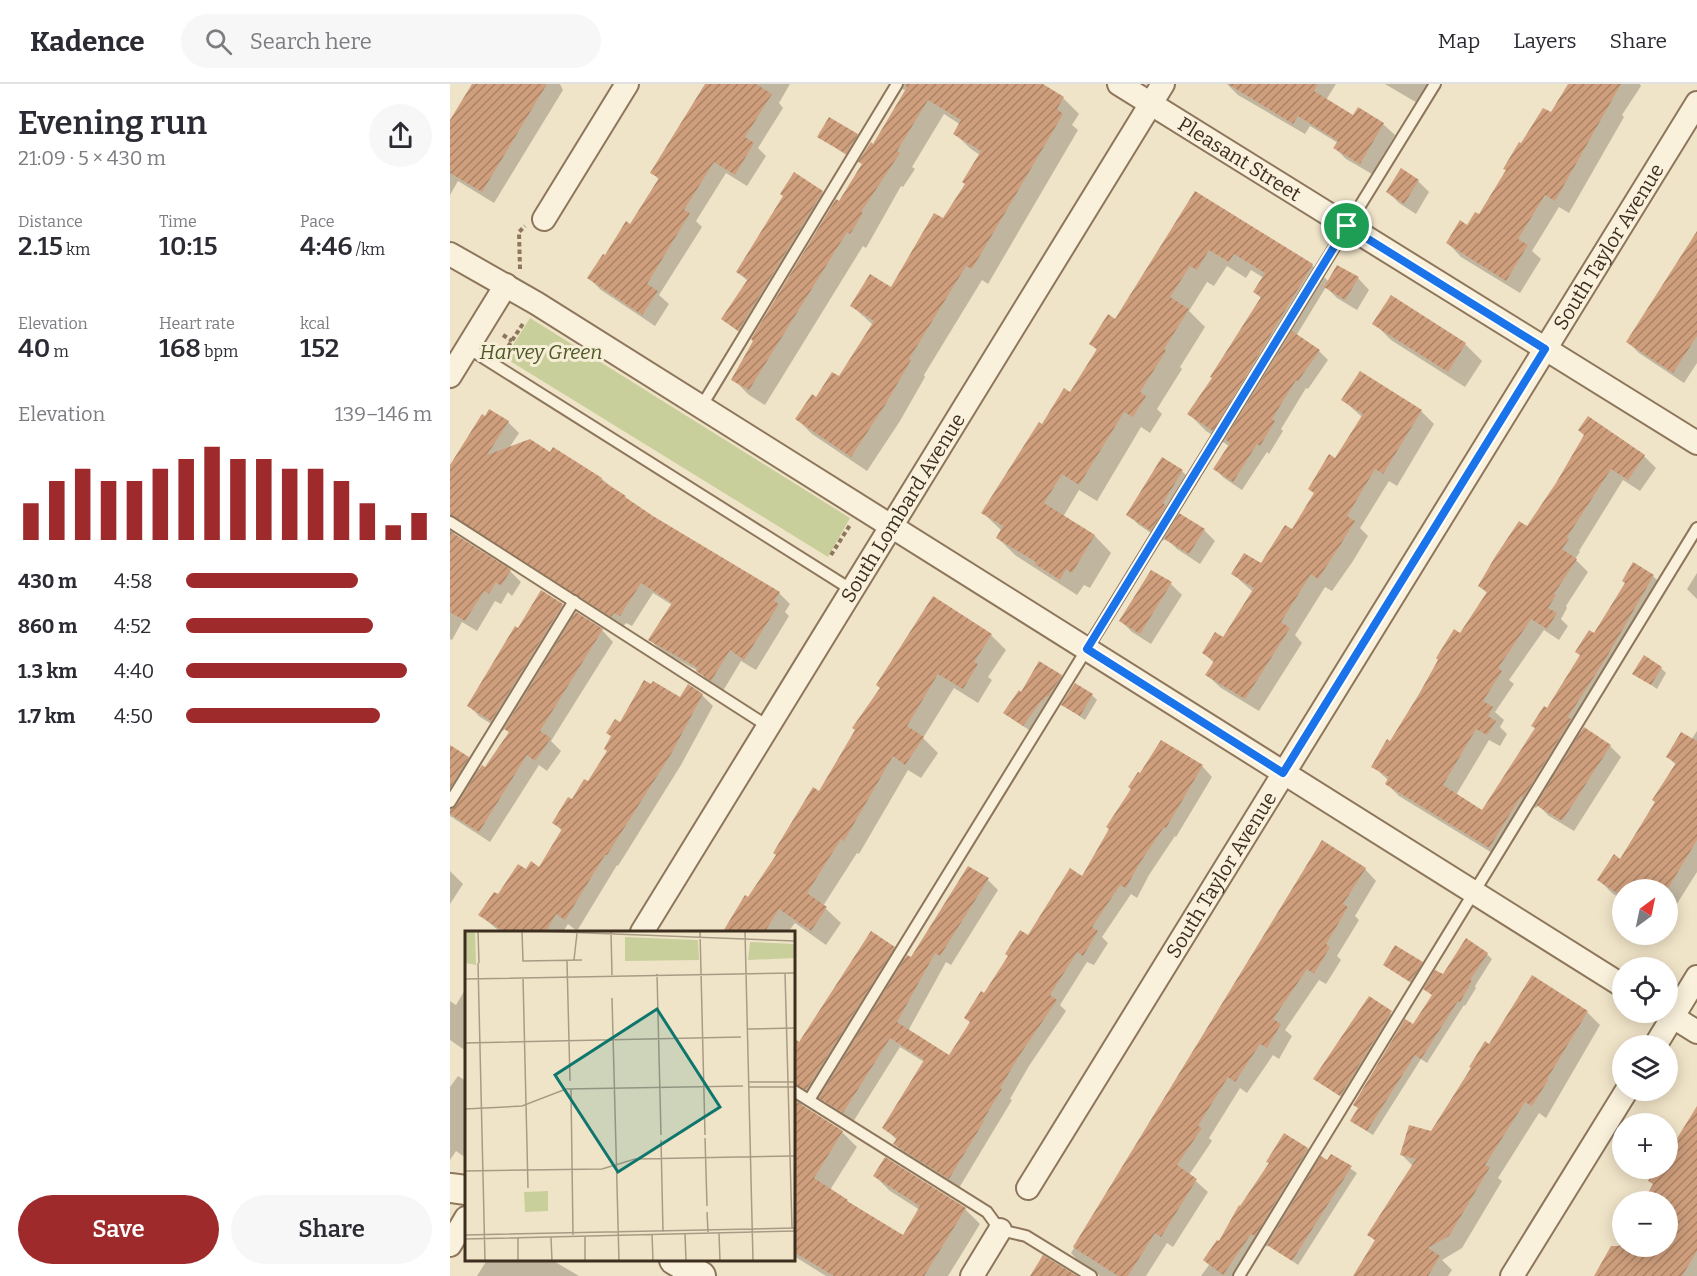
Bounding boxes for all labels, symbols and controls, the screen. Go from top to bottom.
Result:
search box [181,14,601,68]
text: Kadence [30,25,145,58]
icon: search [202,25,235,58]
text: Search here [250,28,372,55]
text: Map [1438,28,1480,54]
text: Layers [1513,28,1577,54]
text: Share [1610,28,1667,54]
text: Evening run [18,103,207,143]
button: share [369,104,432,167]
street label: Pleasant Street [1174,112,1306,206]
text: 21:09 · 5 × 430 m [18,146,166,170]
street label: South Taylor Avenue [1548,159,1669,334]
pin [1321,200,1372,251]
icon: arrive [1330,209,1363,242]
text: Distance [18,212,83,231]
text: Time [159,212,197,231]
text: Pace [300,212,335,231]
text: 2.15 [18,231,63,262]
text: 10:15 [159,231,218,262]
text: 4:46 [300,231,352,262]
text: km [63,240,90,259]
text: /km [352,240,385,259]
text: Elevation [18,314,88,333]
text: Heart rate [159,314,235,333]
text: kcal [300,314,330,333]
text: 40 [18,333,50,364]
text: 168 [159,333,201,364]
text: 152 [300,333,339,364]
park label: Harvey Green [480,340,602,364]
text: m [50,342,69,361]
text: bpm [201,342,238,361]
text: Elevation [18,402,105,426]
text: 139–146 m [335,402,432,426]
street label: South Lombard Avenue [835,409,970,607]
text: 430 m [18,569,77,593]
text: 4:58 [114,569,153,593]
text: 860 m [18,614,77,638]
text: 4:52 [114,614,151,638]
text: 1.3 km [18,659,77,683]
text: 4:40 [114,659,154,683]
text: 1.7 km [18,704,75,728]
text: 4:50 [114,704,153,728]
street label: South Taylor Avenue [1161,787,1281,962]
north arrow [1612,879,1678,945]
map controls [1612,879,1678,1257]
inset map [465,931,795,1261]
button: locate [1612,957,1678,1023]
button: layers [1612,1035,1678,1101]
button: + [1612,1113,1678,1179]
button: − [1612,1191,1678,1257]
button: Save [18,1195,219,1264]
button: Share [231,1195,432,1264]

